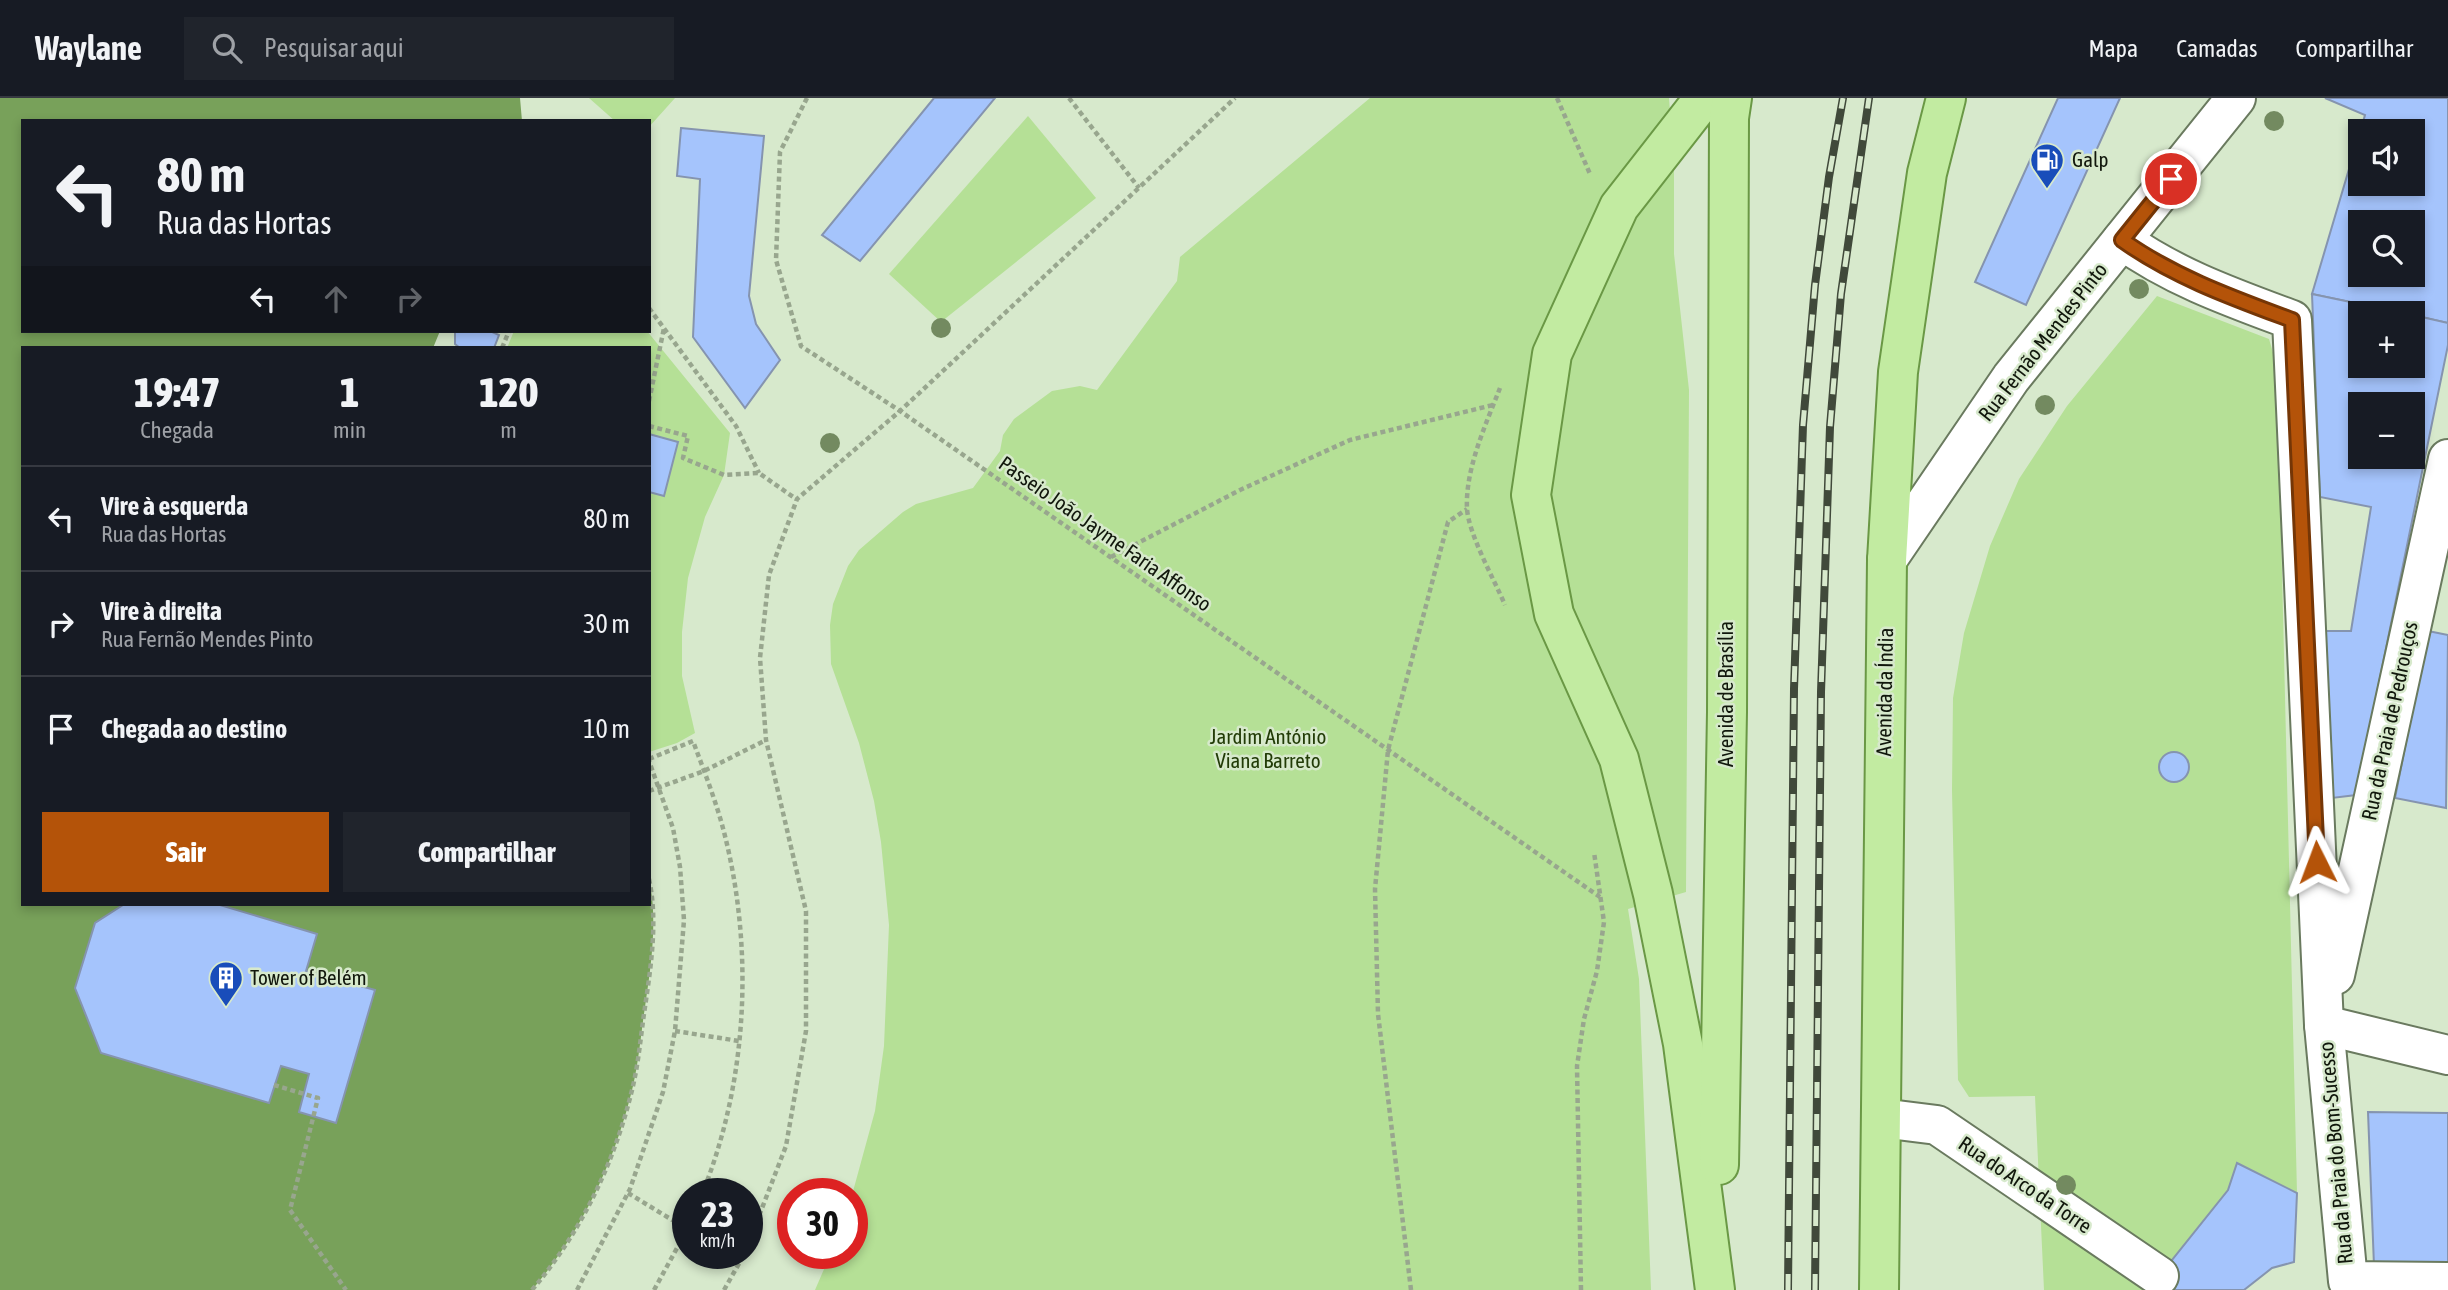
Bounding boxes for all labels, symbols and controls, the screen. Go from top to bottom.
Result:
search box [184,17,674,80]
text: Waylane [35,29,142,67]
icon: search [208,29,246,67]
text: Pesquisar aqui [264,33,404,63]
text: Mapa [2088,35,2138,62]
text: Camadas [2176,35,2258,62]
text: Compartilhar [2296,35,2413,62]
map controls [2348,119,2425,469]
button: sound [2348,119,2425,196]
fuel station icon: Galp [2028,141,2066,190]
text: 80 m [157,146,245,202]
icon: left [42,147,133,238]
place label: Galp [2072,147,2108,171]
pin [2141,149,2201,209]
icon: arrive [2152,160,2190,198]
text: Rua das Hortas [157,204,332,241]
button: search [2348,210,2425,287]
street label: Rua Fernão Mendes Pinto [1973,258,2111,425]
icon: left [244,280,282,318]
icon: ahead [317,280,355,318]
icon: right [390,280,428,318]
button: + [2348,301,2425,378]
text: 19:47 [134,368,220,416]
text: 1 [340,368,359,416]
text: 120 [479,368,538,416]
button: − [2348,392,2425,469]
text: Chegada [140,417,214,443]
text: min [333,417,366,443]
text: m [500,417,517,443]
street label: Passeio João Jayme Faria Affonso [995,451,1216,616]
text: Vire à esquerda [101,491,248,521]
icon: left [42,500,80,538]
text: 80 m [583,504,630,534]
text: Rua das Hortas [101,521,227,547]
text: Vire à direita [101,596,222,626]
icon: right [42,605,80,643]
text: 30 m [583,609,630,639]
street label: Rua da Praia de Pedrouços [2356,619,2422,822]
street label: Avenida de Brasília [1713,621,1737,767]
text: Rua Fernão Mendes Pinto [101,626,313,652]
street label: Avenida da Índia [1871,628,1897,756]
icon: arrive [42,710,80,748]
text: Chegada ao destino [101,714,287,744]
text: 10 m [583,714,630,744]
park label: Jardim António Viana Barreto [1210,724,1326,772]
button: Sair [42,812,329,892]
button: Compartilhar [343,812,630,892]
position arrow [2280,825,2354,899]
building icon: Tower of Belém [207,959,245,1008]
place label: Tower of Belém [250,965,367,989]
street label: Rua da Praia do Bom-Sucesso [2313,1041,2357,1265]
street label: Rua do Arco da Torre [1954,1131,2097,1238]
speed limit sign: 30 [777,1178,868,1269]
text: 23 [701,1194,734,1234]
text: km/h [700,1230,735,1251]

